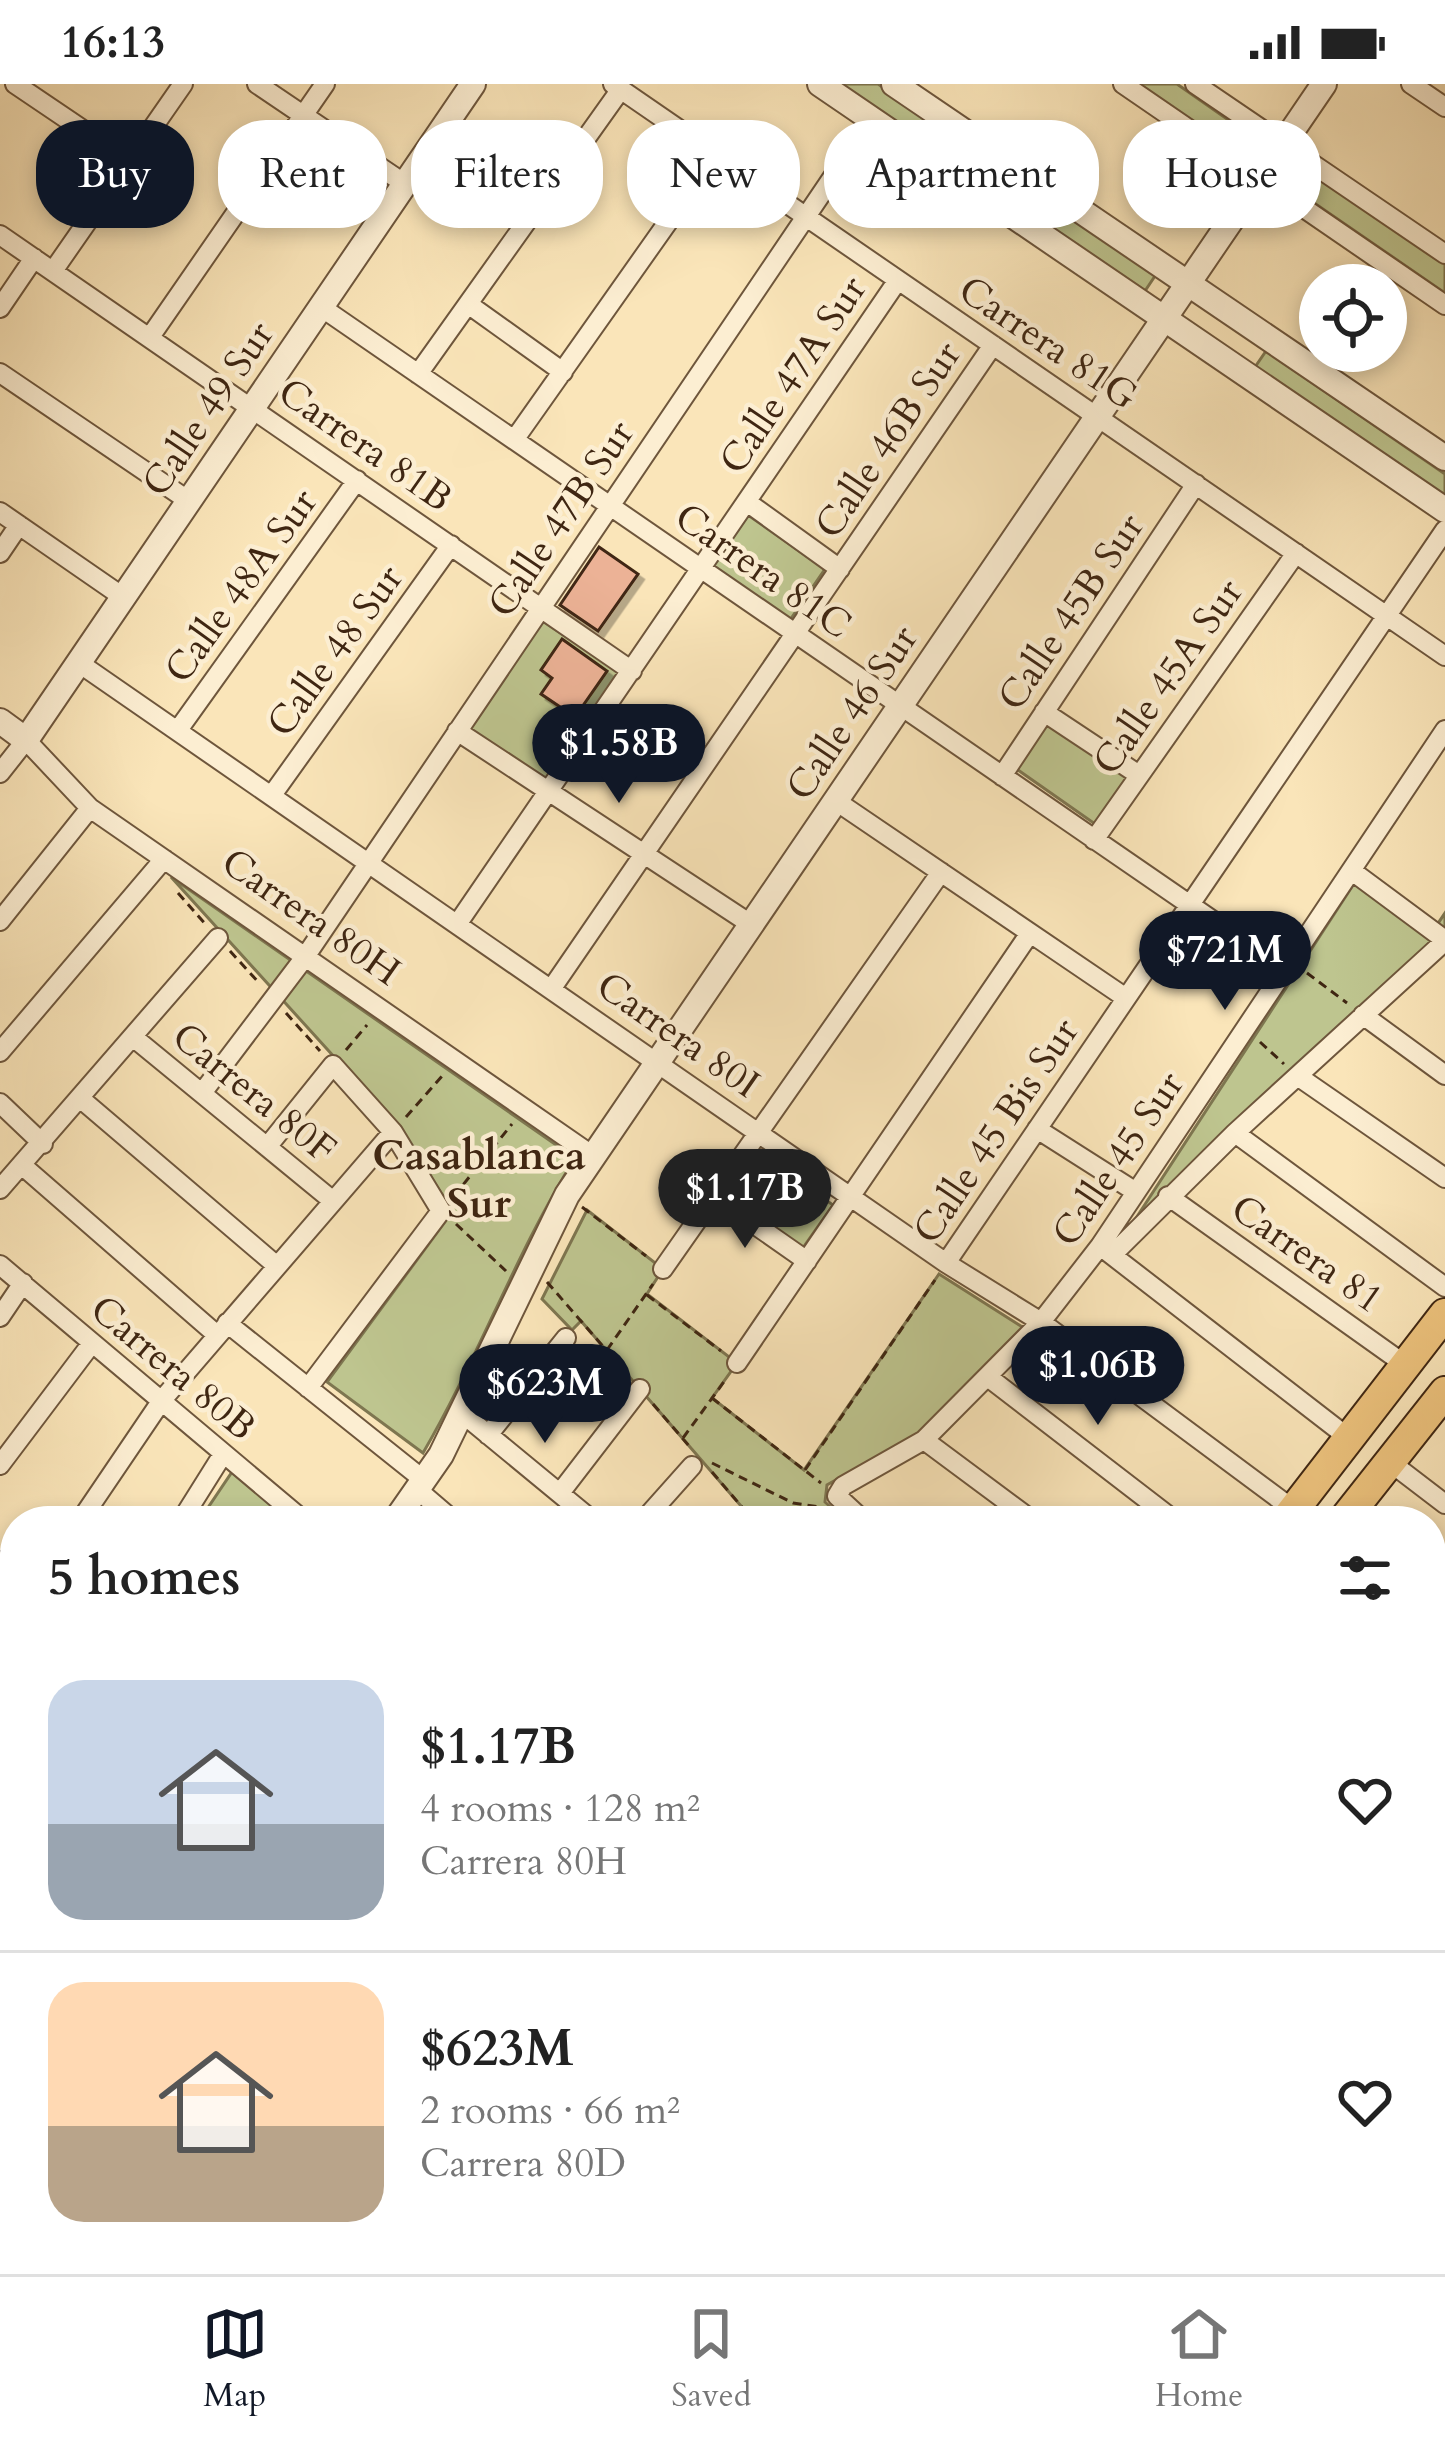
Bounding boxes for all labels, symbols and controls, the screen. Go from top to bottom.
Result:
text: 16:13 [60,12,165,73]
chip: Buy [36,120,194,228]
chip: Rent [218,120,387,228]
chip: Filters [411,120,603,228]
chip: New [627,120,800,228]
chip: Apartment [824,120,1099,228]
chip: House [1123,120,1321,228]
street label: Carrera 81G [948,264,1148,422]
map controls [1299,264,1407,372]
button: locate [1299,264,1407,372]
street label: Calle 47A Sur [707,265,879,484]
street label: Calle 49 Sur [130,311,286,507]
street label: Calle 46B Sur [803,331,974,549]
street label: Carrera 81B [268,366,462,524]
street label: Calle 47B Sur [476,410,647,628]
street label: Calle 48A Sur [153,478,330,694]
street label: Carrera 81C [664,491,862,651]
street label: Calle 45B Sur [986,503,1157,721]
street label: Calle 48 Sur [255,554,416,748]
street label: Calle 45A Sur [1081,568,1256,786]
street label: Calle 46 Sur [774,615,930,811]
pin: $1.58B [521,704,717,806]
text: $1.58B [559,716,679,769]
street label: Carrera 80H [211,836,411,998]
pin: $721M [1141,911,1309,1013]
text: $721M [1166,923,1284,976]
street label: Carrera 80I [586,959,770,1111]
street label: Calle 45 Bis Sur [901,1007,1091,1254]
street label: Carrera 80F [161,1011,347,1175]
street label: Calle 45 Sur [1040,1061,1196,1257]
district label: Casablanca Sur [372,1127,586,1232]
pin: $1.17B [647,1149,843,1251]
text: $1.17B [685,1161,805,1214]
street label: Carrera 81 [1220,1182,1394,1326]
street label: Carrera 80B [79,1283,267,1453]
pin: $1.06B [1000,1326,1196,1428]
text: $1.06B [1038,1338,1158,1391]
pin: $623M [461,1344,629,1446]
text: $623M [486,1356,604,1409]
text: 5 homes [48,1543,240,1613]
icon: filters [1332,1545,1398,1611]
text: $1.17B [420,1712,576,1782]
icon: home [144,1728,288,1872]
icon: heart [1332,1767,1398,1833]
text: 4 rooms · 128 m² [420,1782,700,1835]
text: Carrera 80H [420,1835,627,1888]
text: $623M [420,2014,574,2084]
icon: home [144,2030,288,2174]
icon: heart [1332,2069,1398,2135]
text: 2 rooms · 66 m² [420,2084,680,2137]
text: Carrera 80D [420,2137,626,2190]
tab: Map [202,2301,268,2418]
tab: Saved [671,2301,751,2418]
tab: Home [1155,2301,1243,2418]

